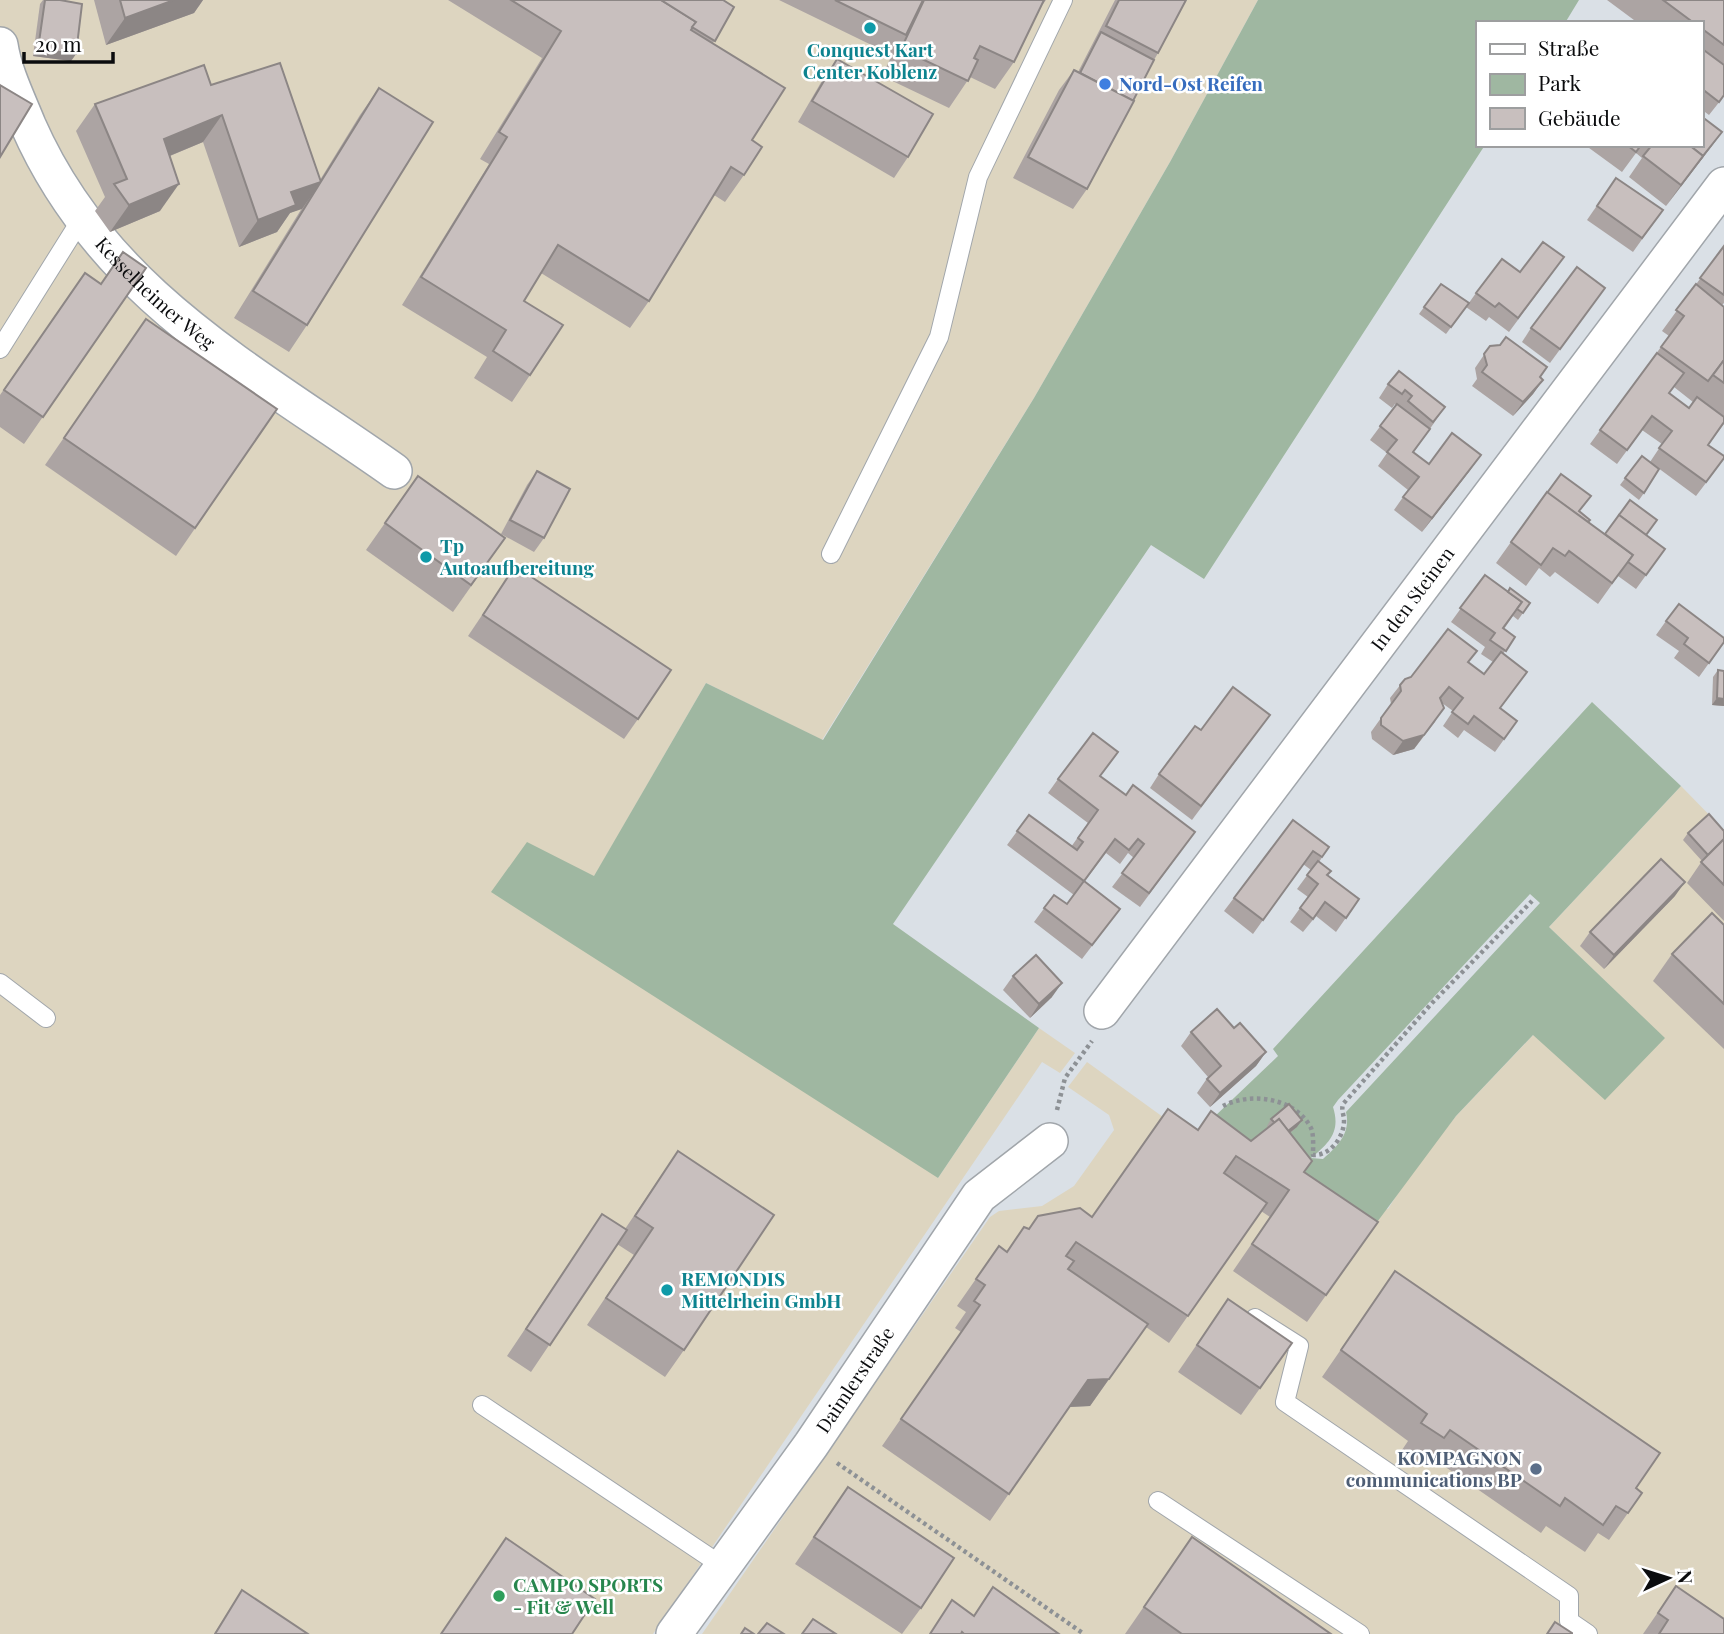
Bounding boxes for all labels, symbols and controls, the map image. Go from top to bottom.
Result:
marker: Conquest Kart Center Koblenz [862,20,878,36]
scale bar [24,21,114,65]
legend [1476,21,1703,147]
text: 20 m [35,29,82,57]
text: Straße [1538,33,1599,61]
place label: Conquest Kart Center Koblenz [803,36,937,84]
text: Park [1538,68,1582,96]
place label: Nord-Ost Reifen [1119,70,1263,96]
marker: Nord-Ost Reifen [1097,76,1113,92]
text: Gebäude [1538,103,1621,131]
street label: Kesselheimer Weg [90,231,221,355]
place label: Tp Autoaufbereitung [439,532,594,580]
street label: In den Steinen [1364,540,1460,655]
marker: Tp Autoaufbereitung [418,549,434,565]
place label: REMONDIS Mittelrhein GmbH [681,1265,842,1313]
marker: REMONDIS Mittelrhein GmbH [659,1282,675,1298]
street label: Daimlerstraße [809,1321,899,1437]
place label: KOMPAGNON communications BP [1346,1444,1522,1492]
marker: KOMPAGNON communications BP [1528,1461,1544,1477]
north arrow [1633,1543,1703,1613]
text: N [1673,1569,1699,1585]
place label: CAMPO SPORTS - Fit & Well [513,1571,663,1619]
marker: CAMPO SPORTS - Fit & Well [491,1588,507,1604]

